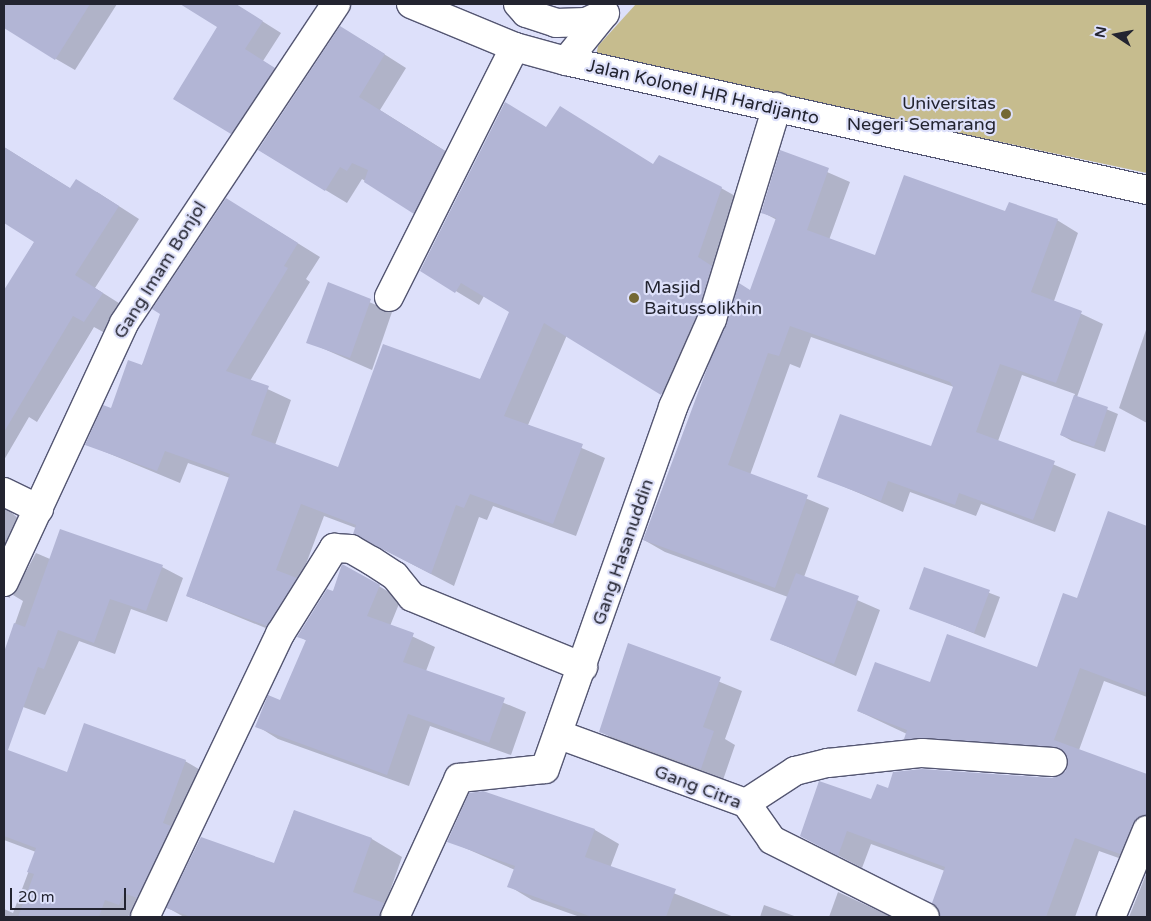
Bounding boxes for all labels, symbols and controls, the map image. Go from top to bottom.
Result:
north arrow [1091,10,1141,60]
text: N [1091,25,1110,39]
street label: Jalan Kolonel HR Hardijanto [585,55,821,129]
place label: Universitas Negeri Semarang [847,93,996,136]
marker: Universitas Negeri Semarang [1000,108,1012,120]
street label: Gang Imam Bonjol [109,197,211,343]
place label: Masjid Baitussolikhin [644,277,762,320]
marker: Masjid Baitussolikhin [628,292,640,304]
street label: Gang Hasanuddin [588,476,658,628]
street label: Gang Citra [651,761,745,813]
scale bar [12,878,129,910]
text: 20 m [18,888,55,906]

